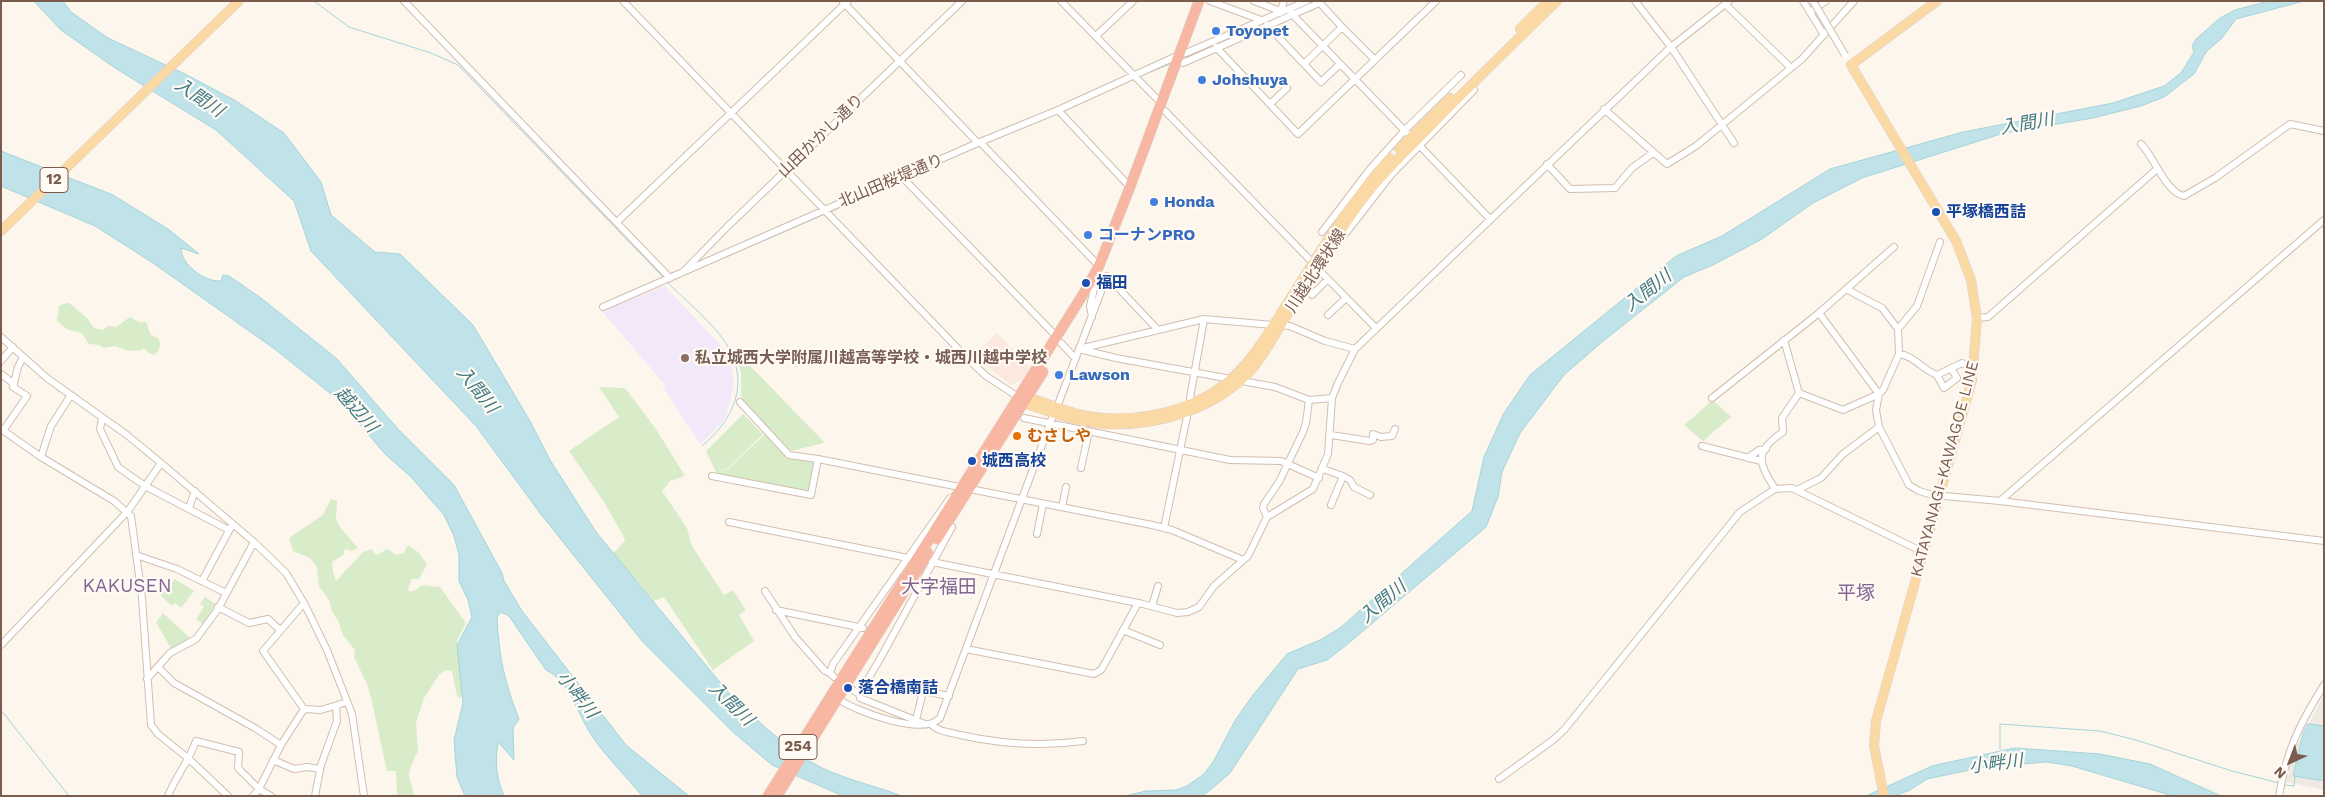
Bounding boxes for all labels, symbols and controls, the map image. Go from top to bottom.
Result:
place label: Toyopet [1226,21,1289,41]
marker: Toyopet [1210,25,1222,37]
place label: Johshuya [1212,70,1288,90]
water label: 入間川 [171,74,227,122]
marker: Johshuya [1196,74,1208,86]
street label: 山田かかし通り [774,90,868,182]
water label: 入間川 [1999,109,2055,139]
street label: 北山田桜堤通り [836,150,946,212]
road number: 12 [40,168,68,192]
place label: Honda [1164,192,1215,212]
marker: Honda [1148,196,1160,208]
place label: 平塚橋西詰 [1946,202,2026,222]
marker: 平塚橋西詰 [1930,206,1942,218]
place label: コーナンPRO [1098,225,1195,245]
street label: 川越北環状線 [1282,226,1350,316]
marker: コーナンPRO [1082,229,1094,241]
water label: 入間川 [1620,266,1676,316]
place label: 福田 [1096,273,1128,293]
marker: 福田 [1080,277,1092,289]
place label: 私立城西大学附属川越高等学校・城西川越中学校 [695,348,1047,368]
marker: 私立城西大学附属川越高等学校・城西川越中学校 [679,352,691,364]
street label: KATAYANAGI-KAWAGOE LINE [1907,359,1983,579]
water label: 入間川 [452,362,502,418]
place label: Lawson [1069,365,1130,385]
marker: Lawson [1053,369,1065,381]
water label: 越辺川 [330,383,382,437]
place label: むさしや [1027,426,1091,446]
marker: むさしや [1011,430,1023,442]
place label: 城西高校 [982,451,1046,471]
marker: 城西高校 [966,455,978,467]
district label: KAKUSEN [78,575,176,597]
district label: 大字福田 [901,576,977,598]
water label: 入間川 [1355,576,1411,628]
district label: 平塚 [1837,582,1875,604]
water label: 小畔川 [552,667,602,723]
water label: 入間川 [704,677,758,731]
place label: 落合橋南詰 [858,678,938,698]
marker: 落合橋南詰 [842,682,854,694]
road number: 254 [779,734,817,760]
north arrow [2265,737,2315,787]
water label: 小畔川 [1968,750,2024,778]
text: N [2271,764,2289,782]

